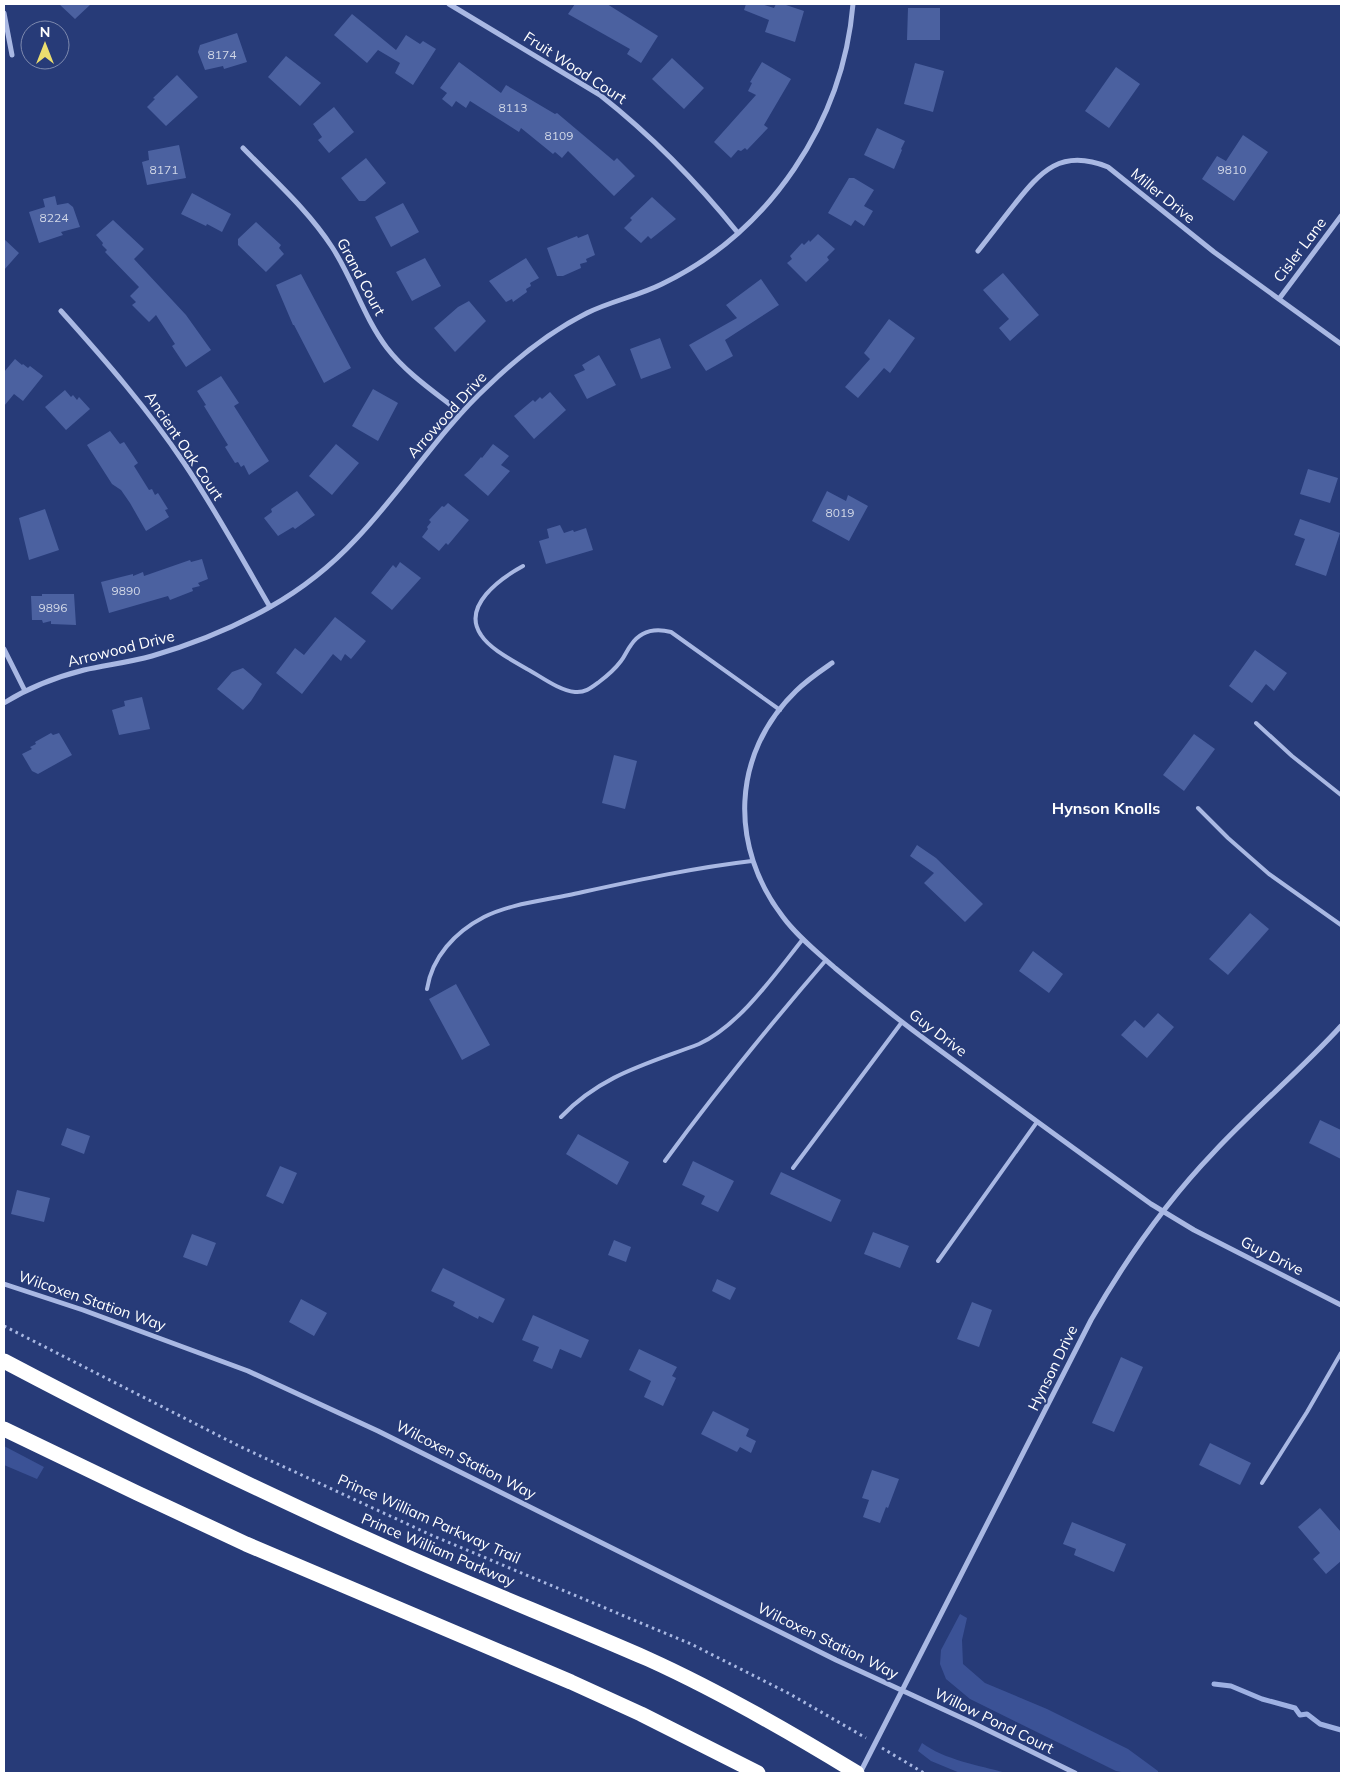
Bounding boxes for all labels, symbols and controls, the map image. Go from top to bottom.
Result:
north arrow [20,20,70,70]
text: N [40,23,50,41]
street label: Fruit Wood Court [520,27,630,108]
house number: 8174 [208,47,236,62]
house number: 8113 [499,100,527,115]
house number: 8109 [545,128,573,143]
house number: 8171 [150,162,178,177]
house number: 9810 [1218,162,1246,177]
street label: Miller Drive [1127,164,1199,227]
house number: 8224 [40,210,68,225]
street label: Cisler Lane [1269,213,1330,286]
street label: Grand Court [333,235,390,319]
street label: Arrowood Drive [403,368,490,462]
street label: Ancient Oak Court [141,388,228,504]
house number: 8019 [826,505,854,520]
house number: 9890 [112,583,140,598]
house number: 9896 [39,600,67,615]
street label: Arrowood Drive [65,626,176,671]
district label: Hynson Knolls [1052,798,1160,818]
street label: Guy Drive [906,1005,971,1061]
street label: Guy Drive [1238,1232,1307,1279]
street label: Wilcoxen Station Way [16,1266,168,1335]
street label: Hynson Drive [1024,1322,1082,1414]
street label: Wilcoxen Station Way [393,1416,539,1503]
street label: Prince William Parkway Trail [335,1470,523,1568]
street label: Prince William Parkway [359,1509,517,1591]
street label: Wilcoxen Station Way [755,1598,902,1683]
street label: Willow Pond Court [931,1683,1057,1758]

